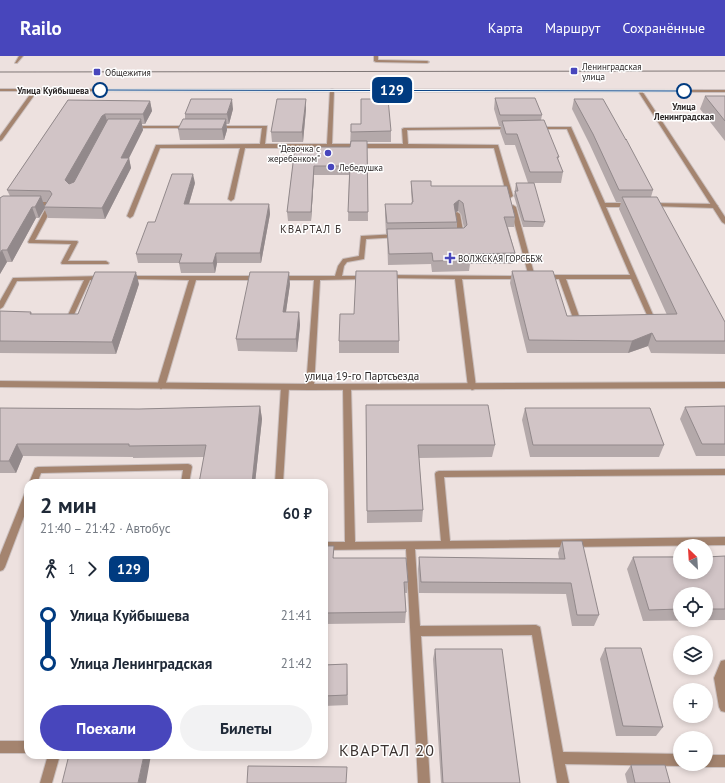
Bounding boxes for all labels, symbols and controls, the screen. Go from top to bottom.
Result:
text: Railo [20,16,62,40]
text: Карта [488,19,523,37]
text: Маршрут [545,19,600,37]
text: Сохранённые [622,19,705,37]
place label: Ленинградская улица [581,61,641,82]
marker: Ленинградская улица [569,66,579,76]
marker: Общежития [92,67,102,77]
place label: Общежития [105,67,151,78]
line badge: 129 [369,77,415,103]
text: 129 [380,81,404,99]
marker: Улица Куйбышева [92,82,108,98]
marker: Улица Ленинградская [676,83,692,99]
place label: Улица Куйбышева [16,85,90,96]
place label: Улица Ленинградская [653,101,714,122]
place label: "Девочка с жеребенком" [268,143,320,164]
marker: "Девочка с жеребенком" [323,148,333,158]
marker: Лебедушка [326,162,336,172]
place label: Лебедушка [338,162,383,173]
district label: КВАРТАЛ Б [280,222,342,236]
marker: ВОЛЖСКАЯ ГОРСББЖ [445,253,455,263]
place label: ВОЛЖСКАЯ ГОРСББЖ [458,253,543,264]
street label: улица 19-го Партсъезда [305,369,419,383]
text: 2 мин [40,491,97,519]
text: 60 ₽ [283,504,312,523]
text: 21:40 – 21:42 · Автобус [40,520,171,537]
north arrow [673,539,713,579]
map controls [673,539,713,771]
icon: walk [40,558,62,580]
icon: forward [81,558,103,580]
text: 129 [117,560,141,578]
text: 1 [68,561,75,578]
button: locate [673,587,713,627]
text: Улица Куйбышева [70,606,190,625]
text: 21:41 [281,607,312,624]
button: layers [673,635,713,675]
text: Улица Ленинградская [70,654,212,673]
text: 21:42 [281,655,312,672]
button: + [673,683,713,723]
button: Поехали [40,705,172,751]
button: Билеты [180,705,312,751]
button: − [673,731,713,771]
district label: КВАРТАЛ 20 [339,740,435,760]

